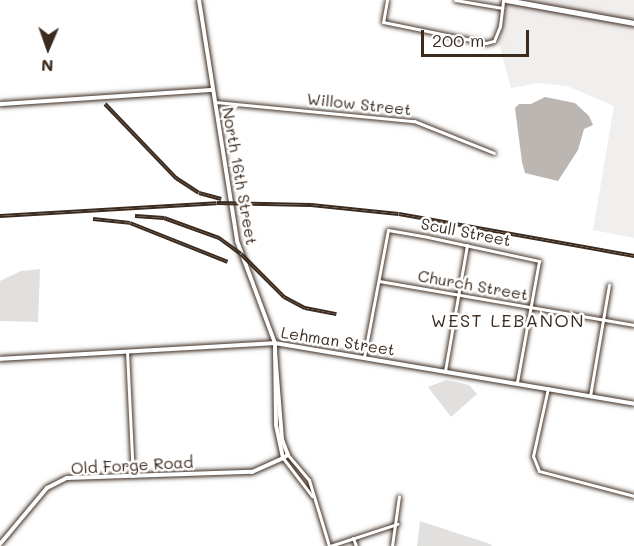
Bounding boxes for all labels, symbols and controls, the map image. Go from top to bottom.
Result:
north arrow [18,18,78,78]
scale bar [424,18,532,56]
text: 200 m [432,28,484,52]
text: N [41,56,54,77]
street label: Willow Street [306,89,412,119]
street label: North 16th Street [218,106,262,246]
street label: Scull Street [419,214,513,250]
street label: Church Street [416,266,530,304]
district label: WEST LEBANON [431,309,585,331]
street label: Lehman Street [280,323,396,359]
street label: Old Forge Road [70,452,194,478]

